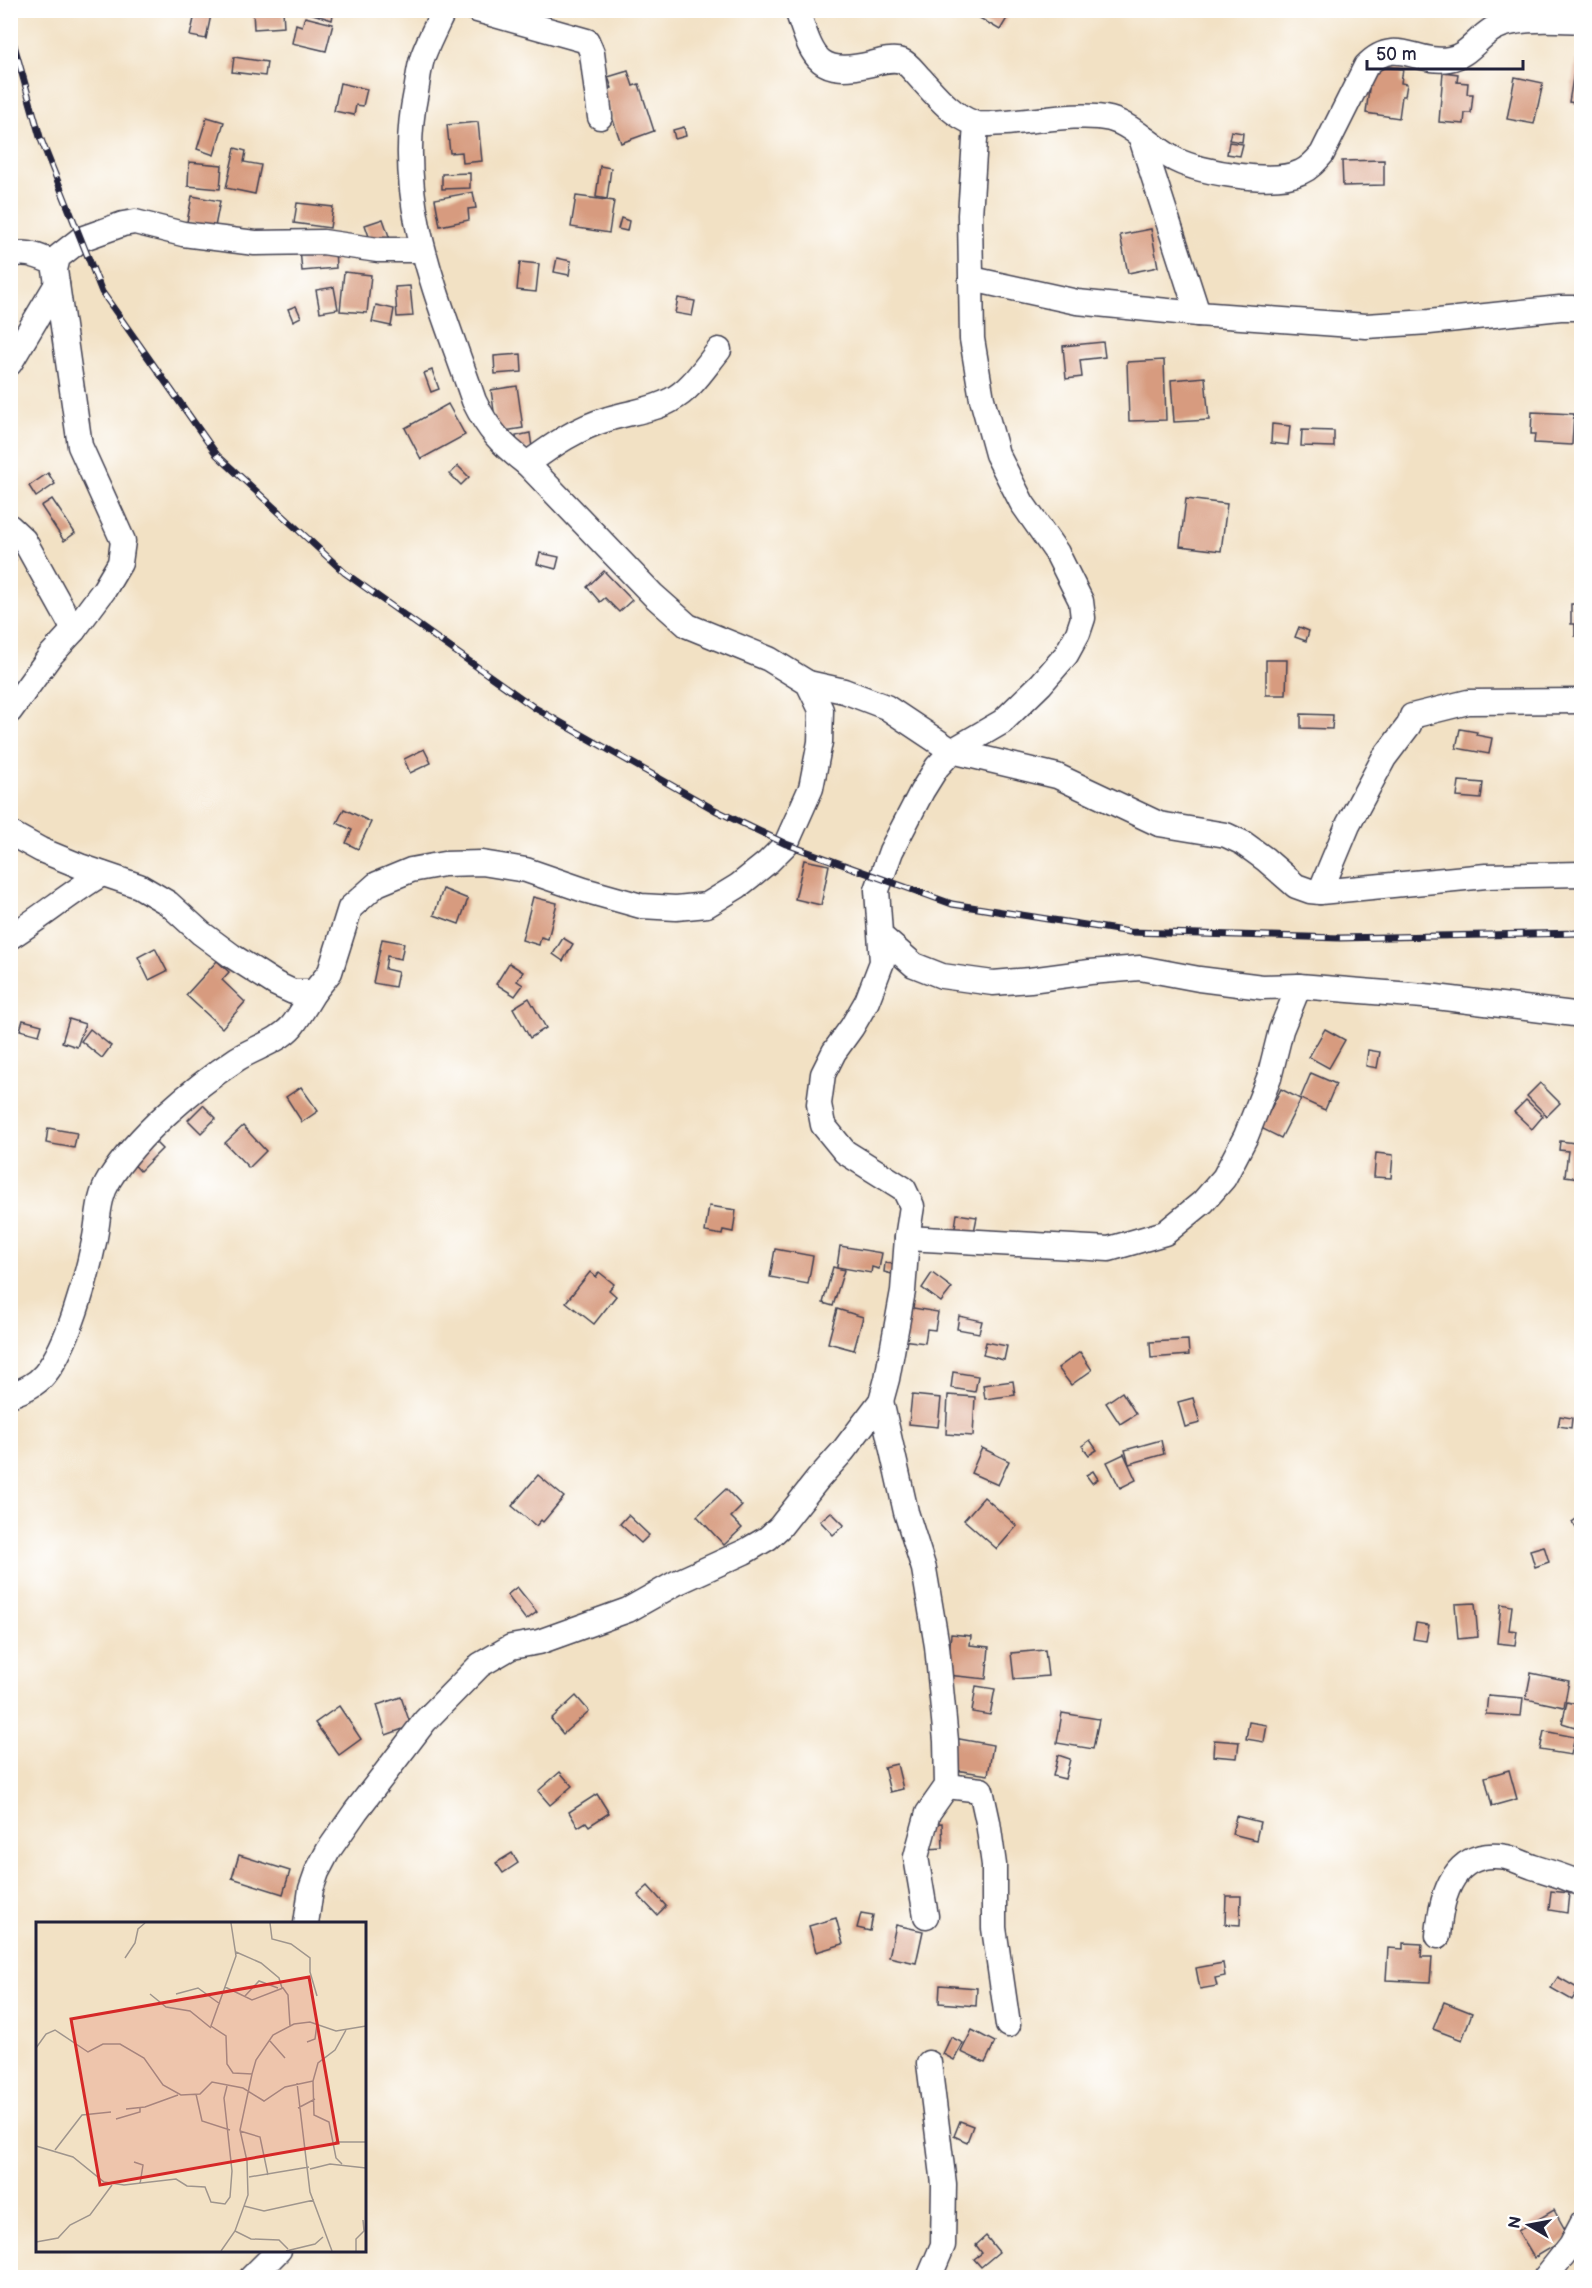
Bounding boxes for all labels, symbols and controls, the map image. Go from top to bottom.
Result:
scale bar [1367,33,1523,71]
text: 50 m [1376,44,1417,65]
inset map [36,1922,366,2252]
north arrow [1499,2195,1559,2255]
text: N [1505,2215,1526,2230]

